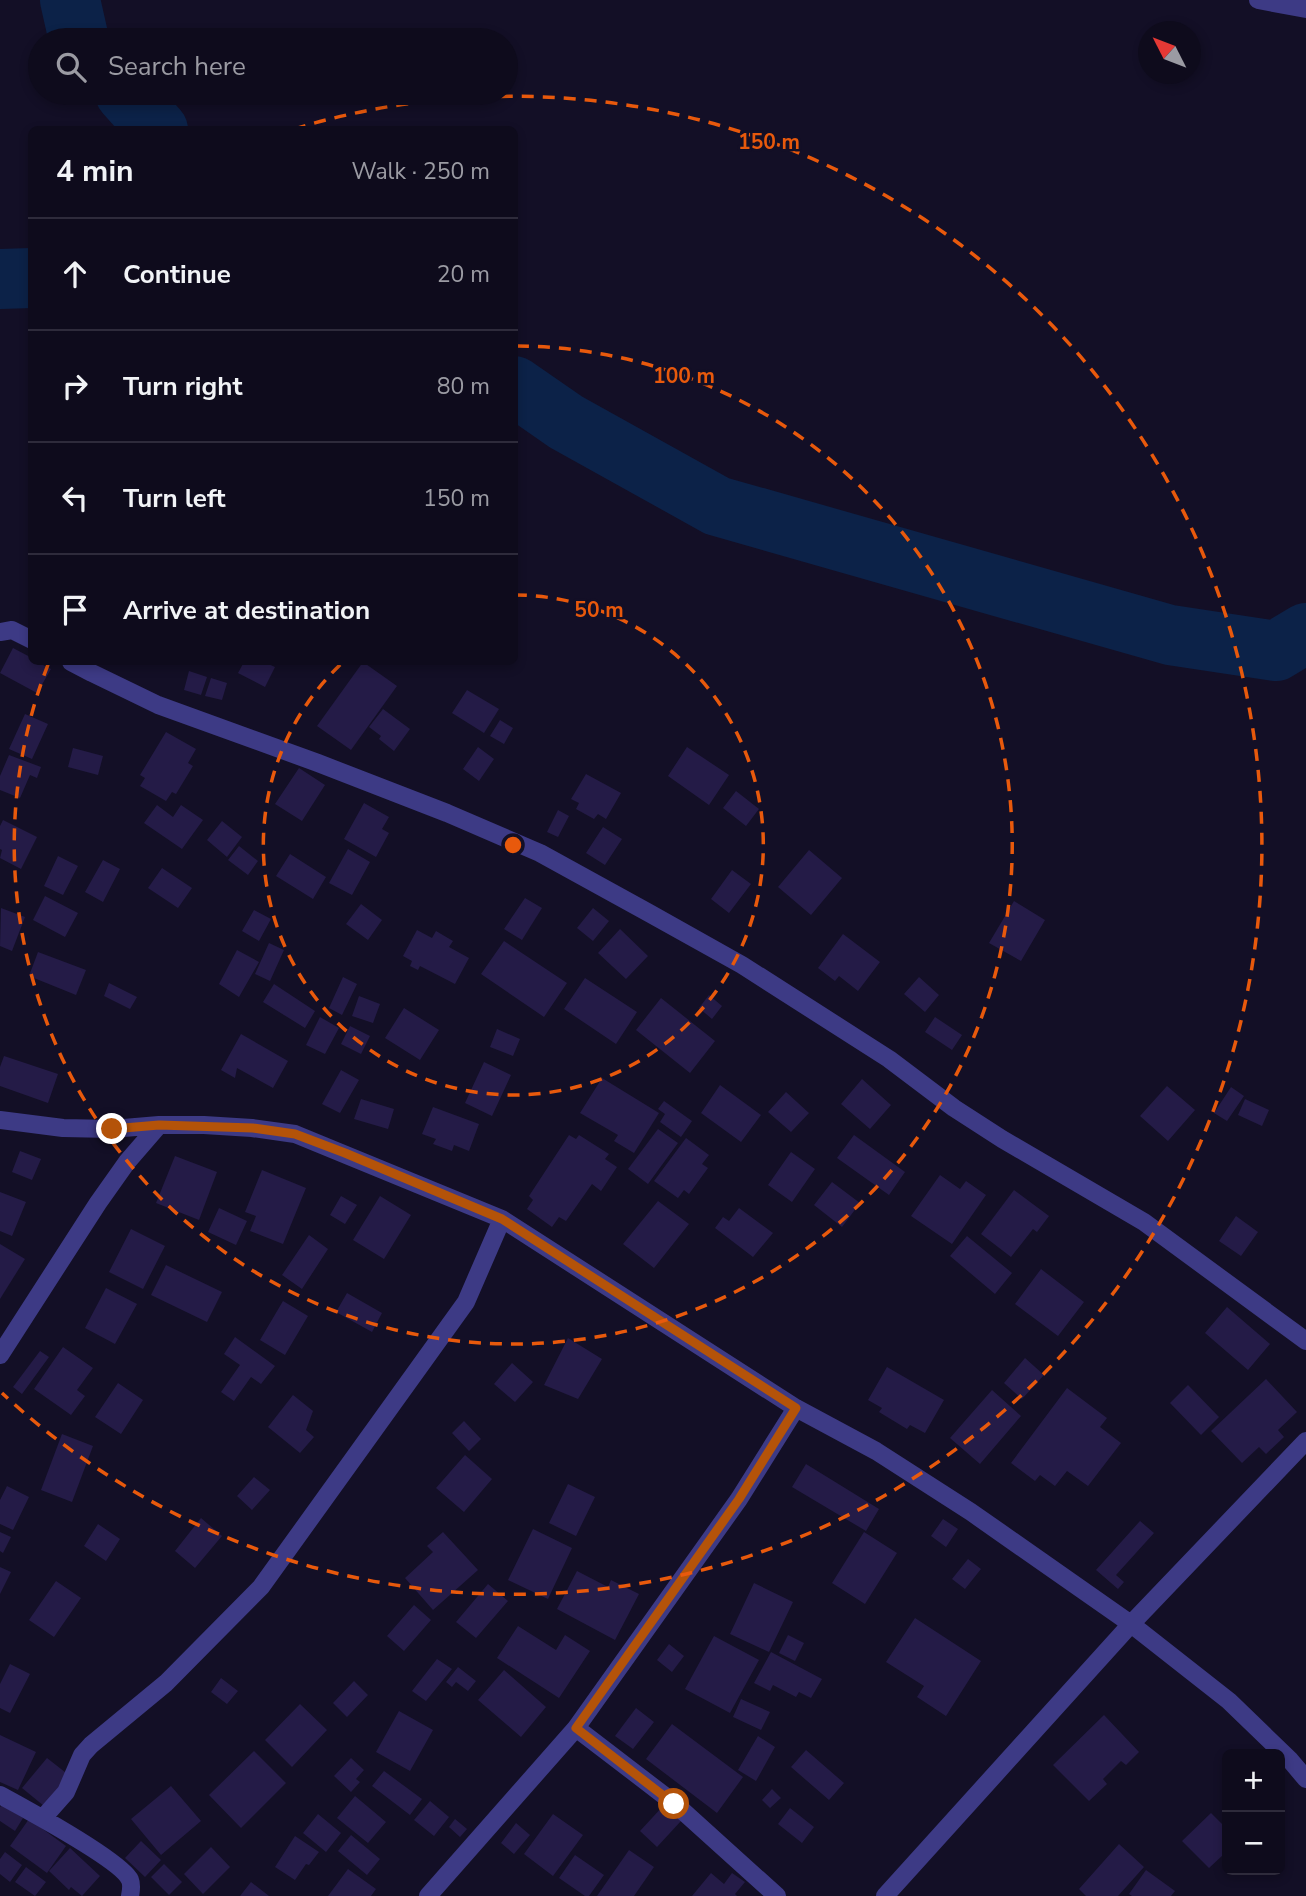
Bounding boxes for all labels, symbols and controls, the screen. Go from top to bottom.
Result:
north arrow [1138,21,1201,84]
search box [28,28,518,105]
icon: search [52,48,90,86]
text: Search here [108,49,246,84]
text: 150 m [738,128,800,156]
text: 4 min [56,151,134,192]
text: Walk · 250 m [351,156,490,187]
icon: ahead [56,255,94,293]
text: Continue [123,257,231,292]
text: 20 m [437,259,490,290]
text: 100 m [653,362,715,390]
icon: right [56,367,94,405]
text: Turn right [123,369,242,404]
text: 80 m [437,371,490,402]
icon: left [56,479,94,517]
text: Turn left [123,481,226,516]
text: 150 m [423,483,490,514]
icon: arrive [56,591,94,629]
text: Arrive at destination [123,593,370,628]
text: 50 m [574,596,624,624]
centre of rings [501,833,525,857]
route end [96,1113,127,1144]
map controls [1222,1749,1285,1875]
button: + [1222,1749,1285,1812]
route start [658,1788,689,1819]
button: − [1222,1812,1285,1875]

